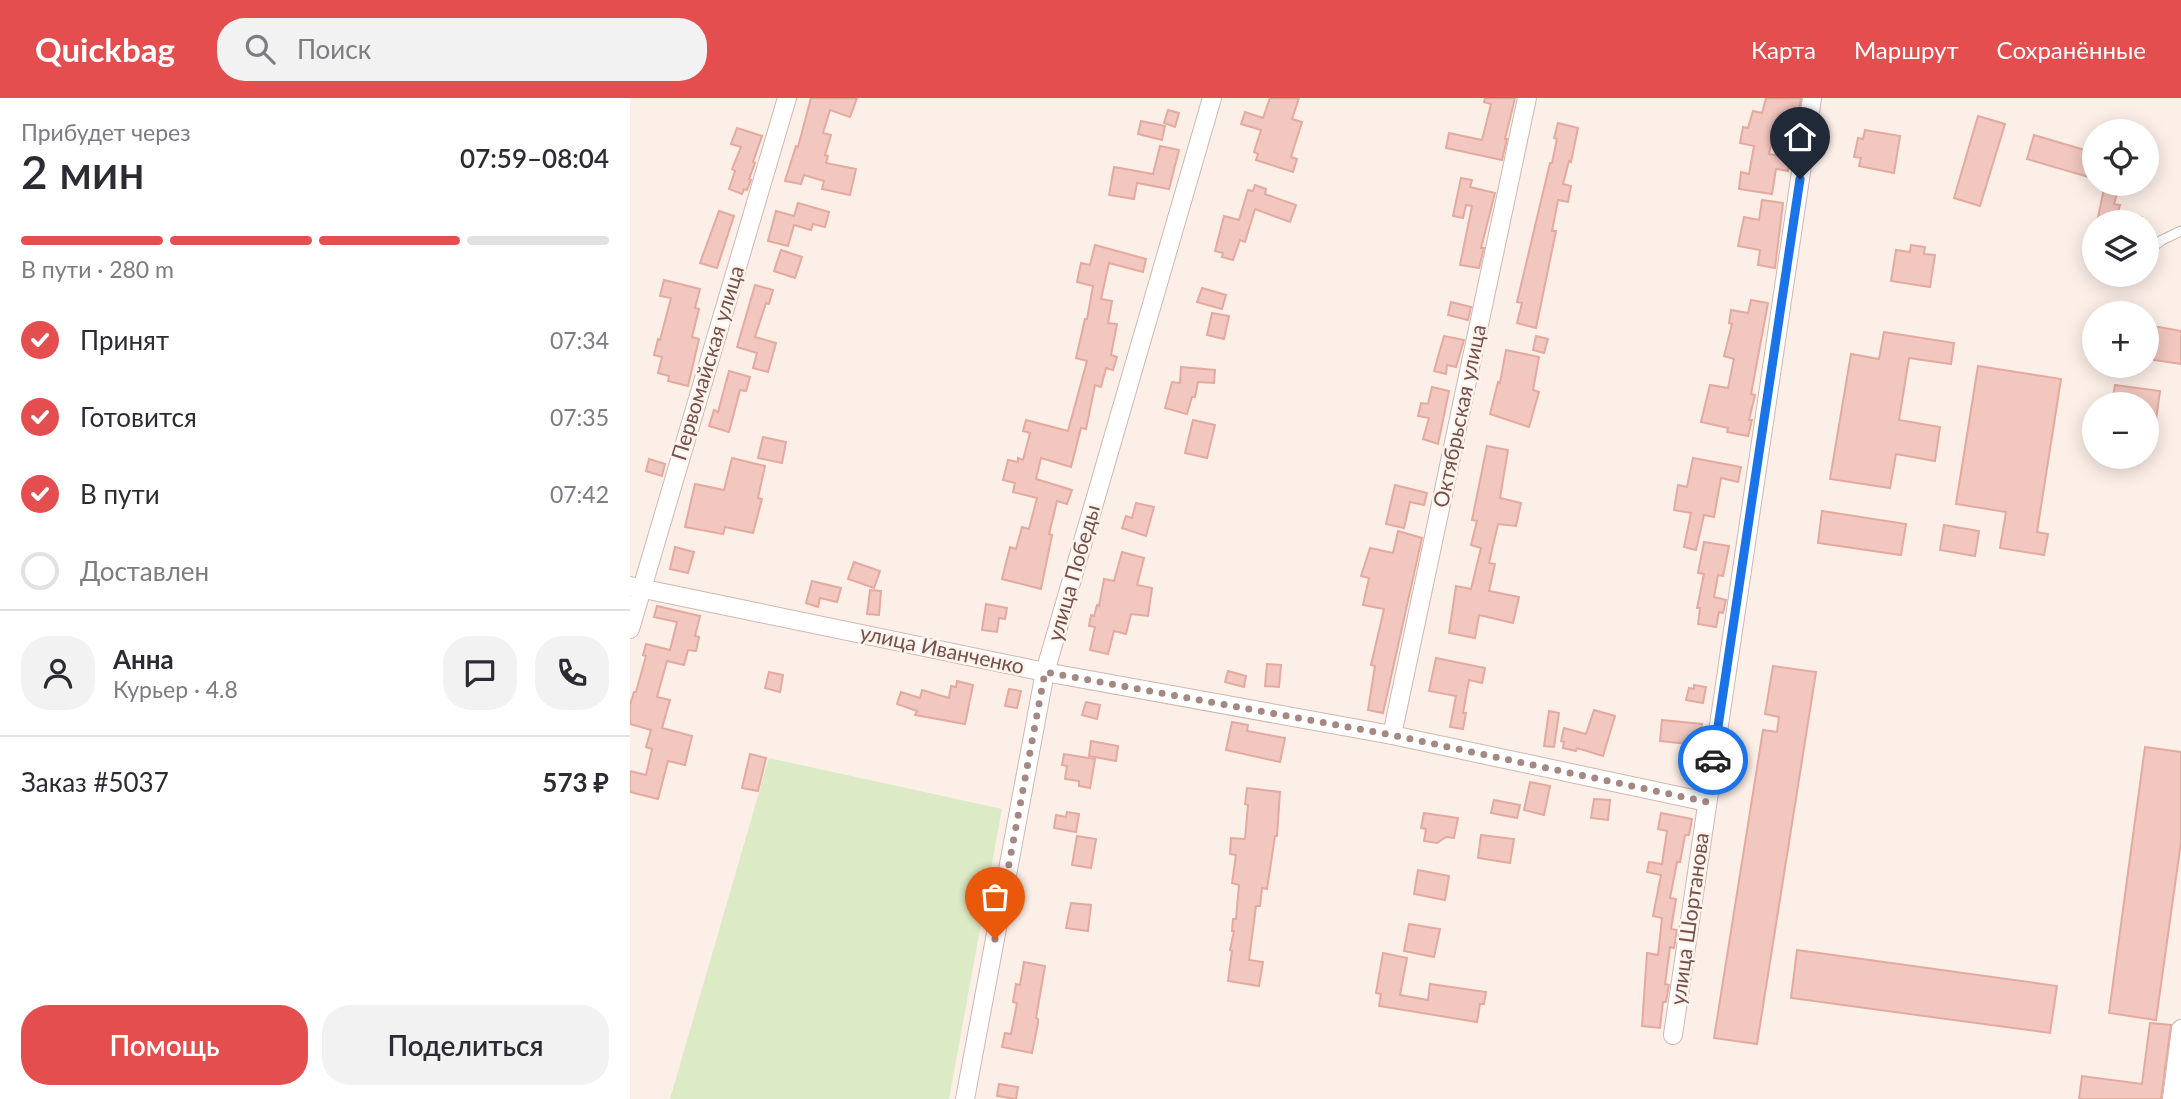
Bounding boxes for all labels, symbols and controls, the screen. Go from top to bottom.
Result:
search box [217,18,707,81]
text: Quickbag [35,29,175,69]
icon: search [241,30,279,68]
text: Поиск [297,33,371,65]
text: Карта [1751,35,1816,64]
text: Маршрут [1854,35,1959,64]
text: Сохранённые [1997,35,2146,64]
pin [1770,107,1830,179]
text: Прибудет через [21,118,191,146]
icon: home [1781,118,1819,156]
map controls [2082,119,2159,469]
button: locate [2082,119,2159,196]
text: 07:59–08:04 [460,142,609,174]
text: 2 мин [21,144,145,199]
button: layers [2082,210,2159,287]
text: В пути · 280 m [21,255,174,283]
street label: Первомайская улица [665,262,748,463]
button: + [2082,301,2159,378]
icon: check [21,321,59,359]
street label: Октябрьская улица [1427,322,1490,509]
text: Принят [80,324,169,356]
text: 07:34 [550,326,609,354]
button: − [2082,392,2159,469]
icon: check [21,398,59,436]
text: Готовится [80,401,197,433]
text: 07:35 [550,403,609,431]
icon: check [21,475,59,513]
text: В пути [80,478,160,510]
text: 07:42 [550,480,609,508]
street label: улица Победы [1041,501,1104,644]
text: Доставлен [80,555,209,587]
street label: улица Иванченко [858,619,1027,678]
button: person [21,636,95,710]
button: chat [443,636,517,710]
button: phone [535,636,609,710]
text: Анна [113,643,174,675]
text: Курьер · 4.8 [113,675,238,703]
courier [1678,725,1748,795]
icon: car [1694,741,1732,779]
text: Заказ #5037 [21,766,169,798]
text: 573 ₽ [542,766,609,798]
street label: улица Шортанова [1664,831,1713,1007]
pin [965,867,1025,939]
icon: bag [976,878,1014,916]
button: Помощь [21,1005,308,1085]
button: Поделиться [322,1005,609,1085]

